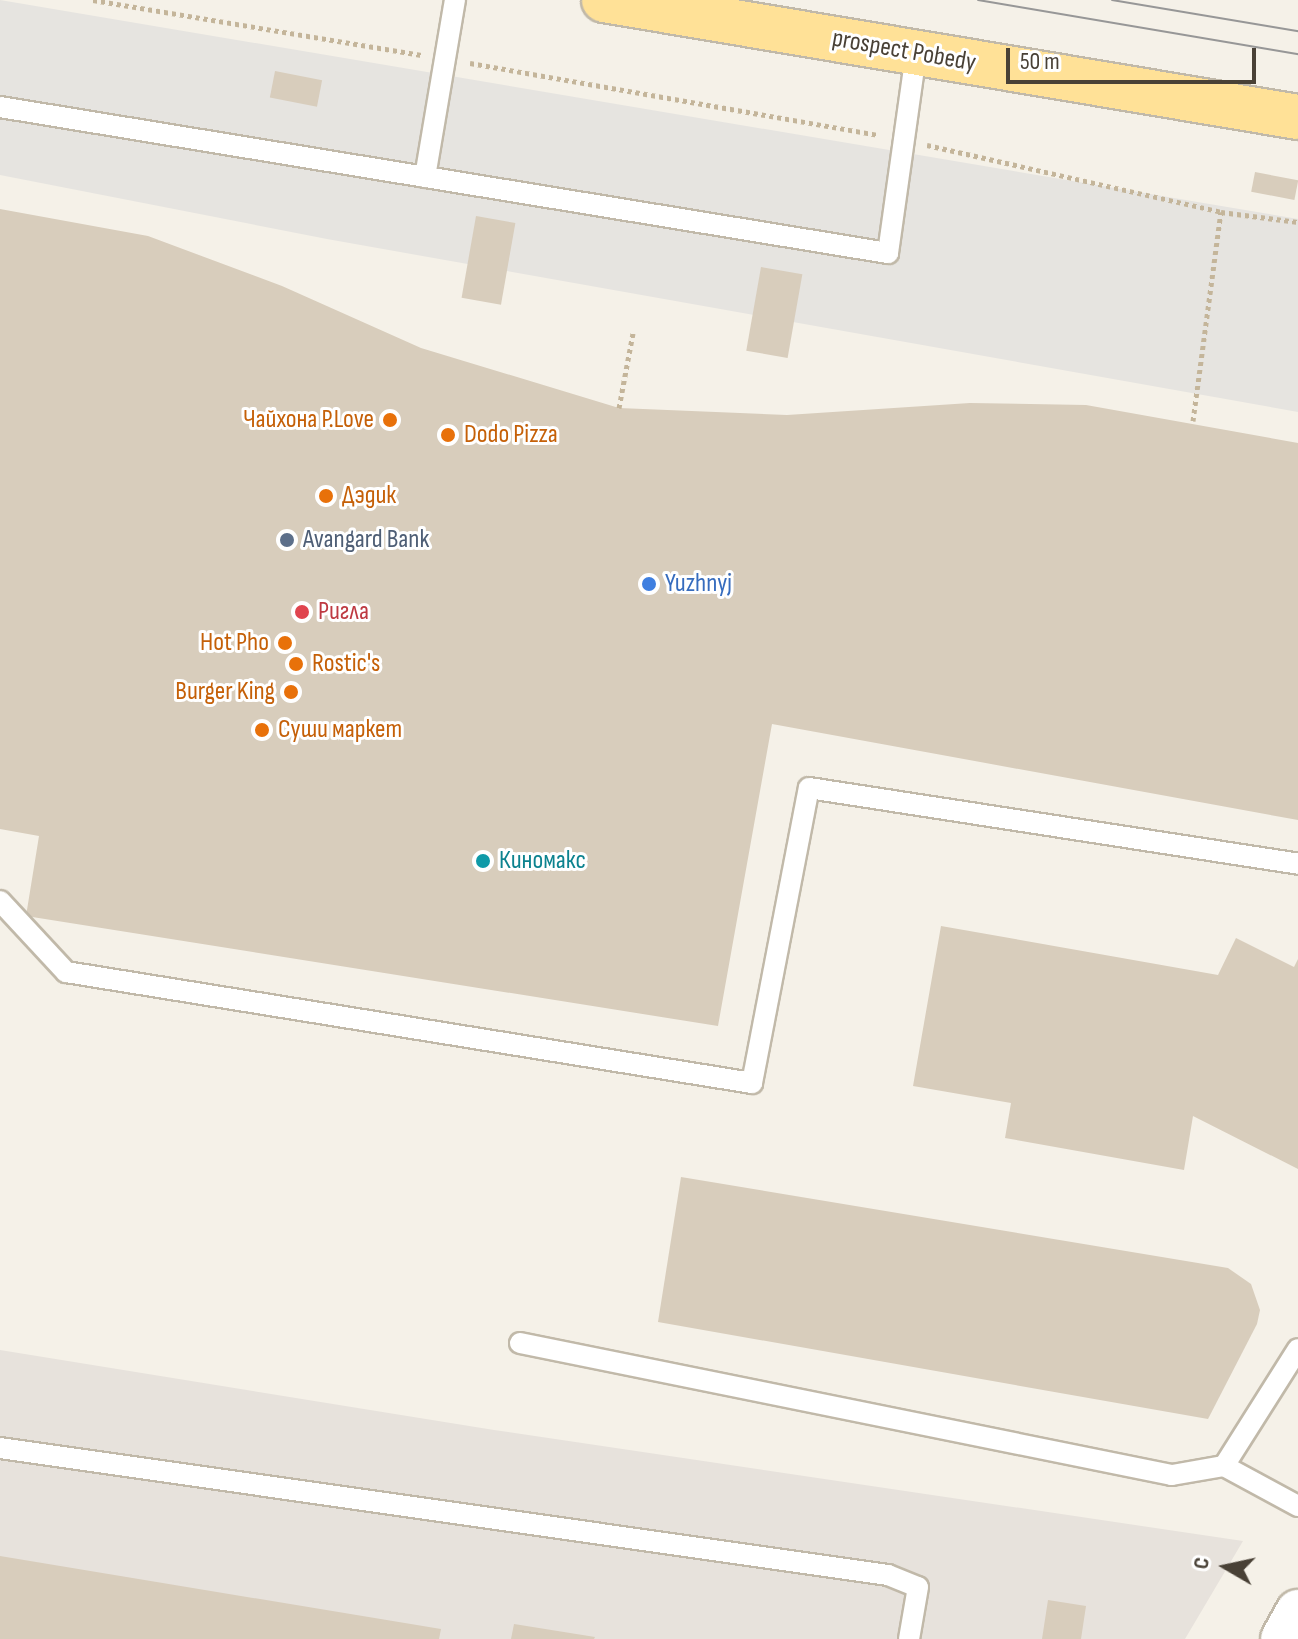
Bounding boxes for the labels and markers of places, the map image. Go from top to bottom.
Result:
place label: Чайхона P.Love [243,404,374,436]
marker: Чайхона P.Love [381,411,399,429]
place label: Dodo Pizza [464,419,558,451]
marker: Dodo Pizza [439,426,457,444]
place label: Дэдик [342,480,396,512]
marker: Дэдик [317,487,335,505]
place label: Avangard Bank [303,524,429,556]
marker: Avangard Bank [278,531,296,549]
place label: Yuzhnyj [665,568,732,600]
marker: Yuzhnyj [640,575,658,593]
place label: Ригла [318,596,369,628]
marker: Ригла [293,603,311,621]
place label: Hot Pho [200,627,269,659]
marker: Hot Pho [276,634,294,652]
place label: Rostic's [312,648,380,680]
marker: Rostic's [287,655,305,673]
place label: Burger King [175,676,275,708]
marker: Burger King [282,683,300,701]
place label: Суши маркет [278,714,402,746]
marker: Суши маркет [253,721,271,739]
place label: Киномакс [499,845,586,877]
marker: Киномакс [474,852,492,870]

